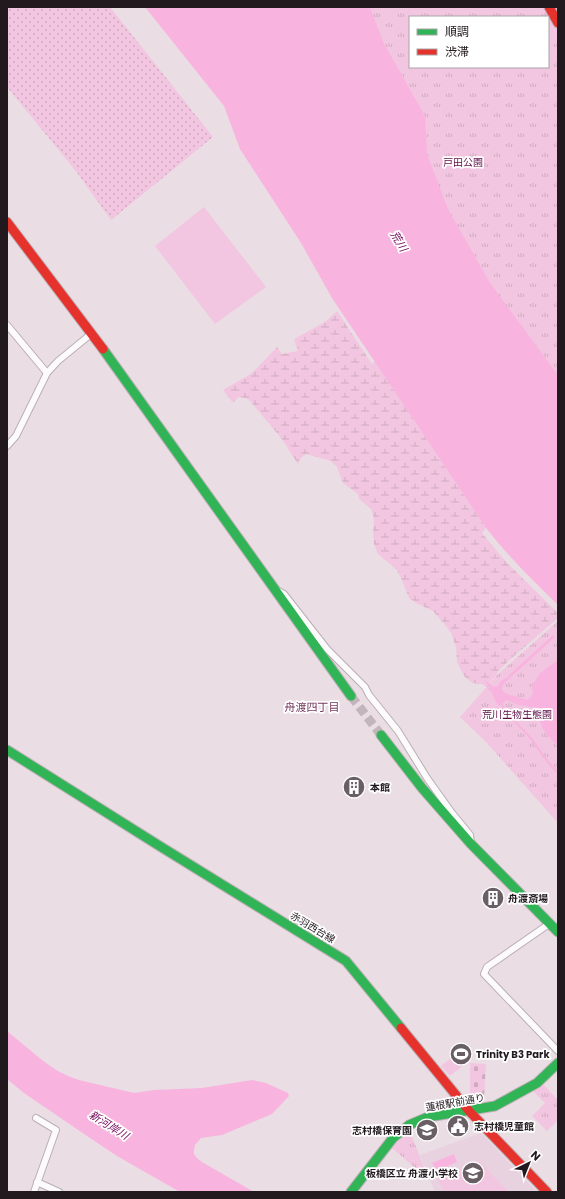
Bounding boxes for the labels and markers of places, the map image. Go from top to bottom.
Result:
building icon: 本館 [341,774,367,800]
place label: 本館 [369,780,390,795]
building icon: 舟渡斎場 [480,885,506,911]
place label: 舟渡斎場 [508,891,548,906]
sports icon: Trinity B3 Park [448,1041,474,1067]
place label: Trinity B3 Park [476,1047,550,1062]
public building icon: 志村橋児童館 [445,1113,471,1139]
school or university icon: 志村橋保育園 [414,1117,440,1143]
place label: 志村橋児童館 [474,1119,534,1134]
place label: 志村橋保育園 [352,1123,412,1138]
school or university icon: 板橋区立 舟渡小学校 [460,1160,486,1186]
place label: 板橋区立 舟渡小学校 [366,1166,458,1181]

